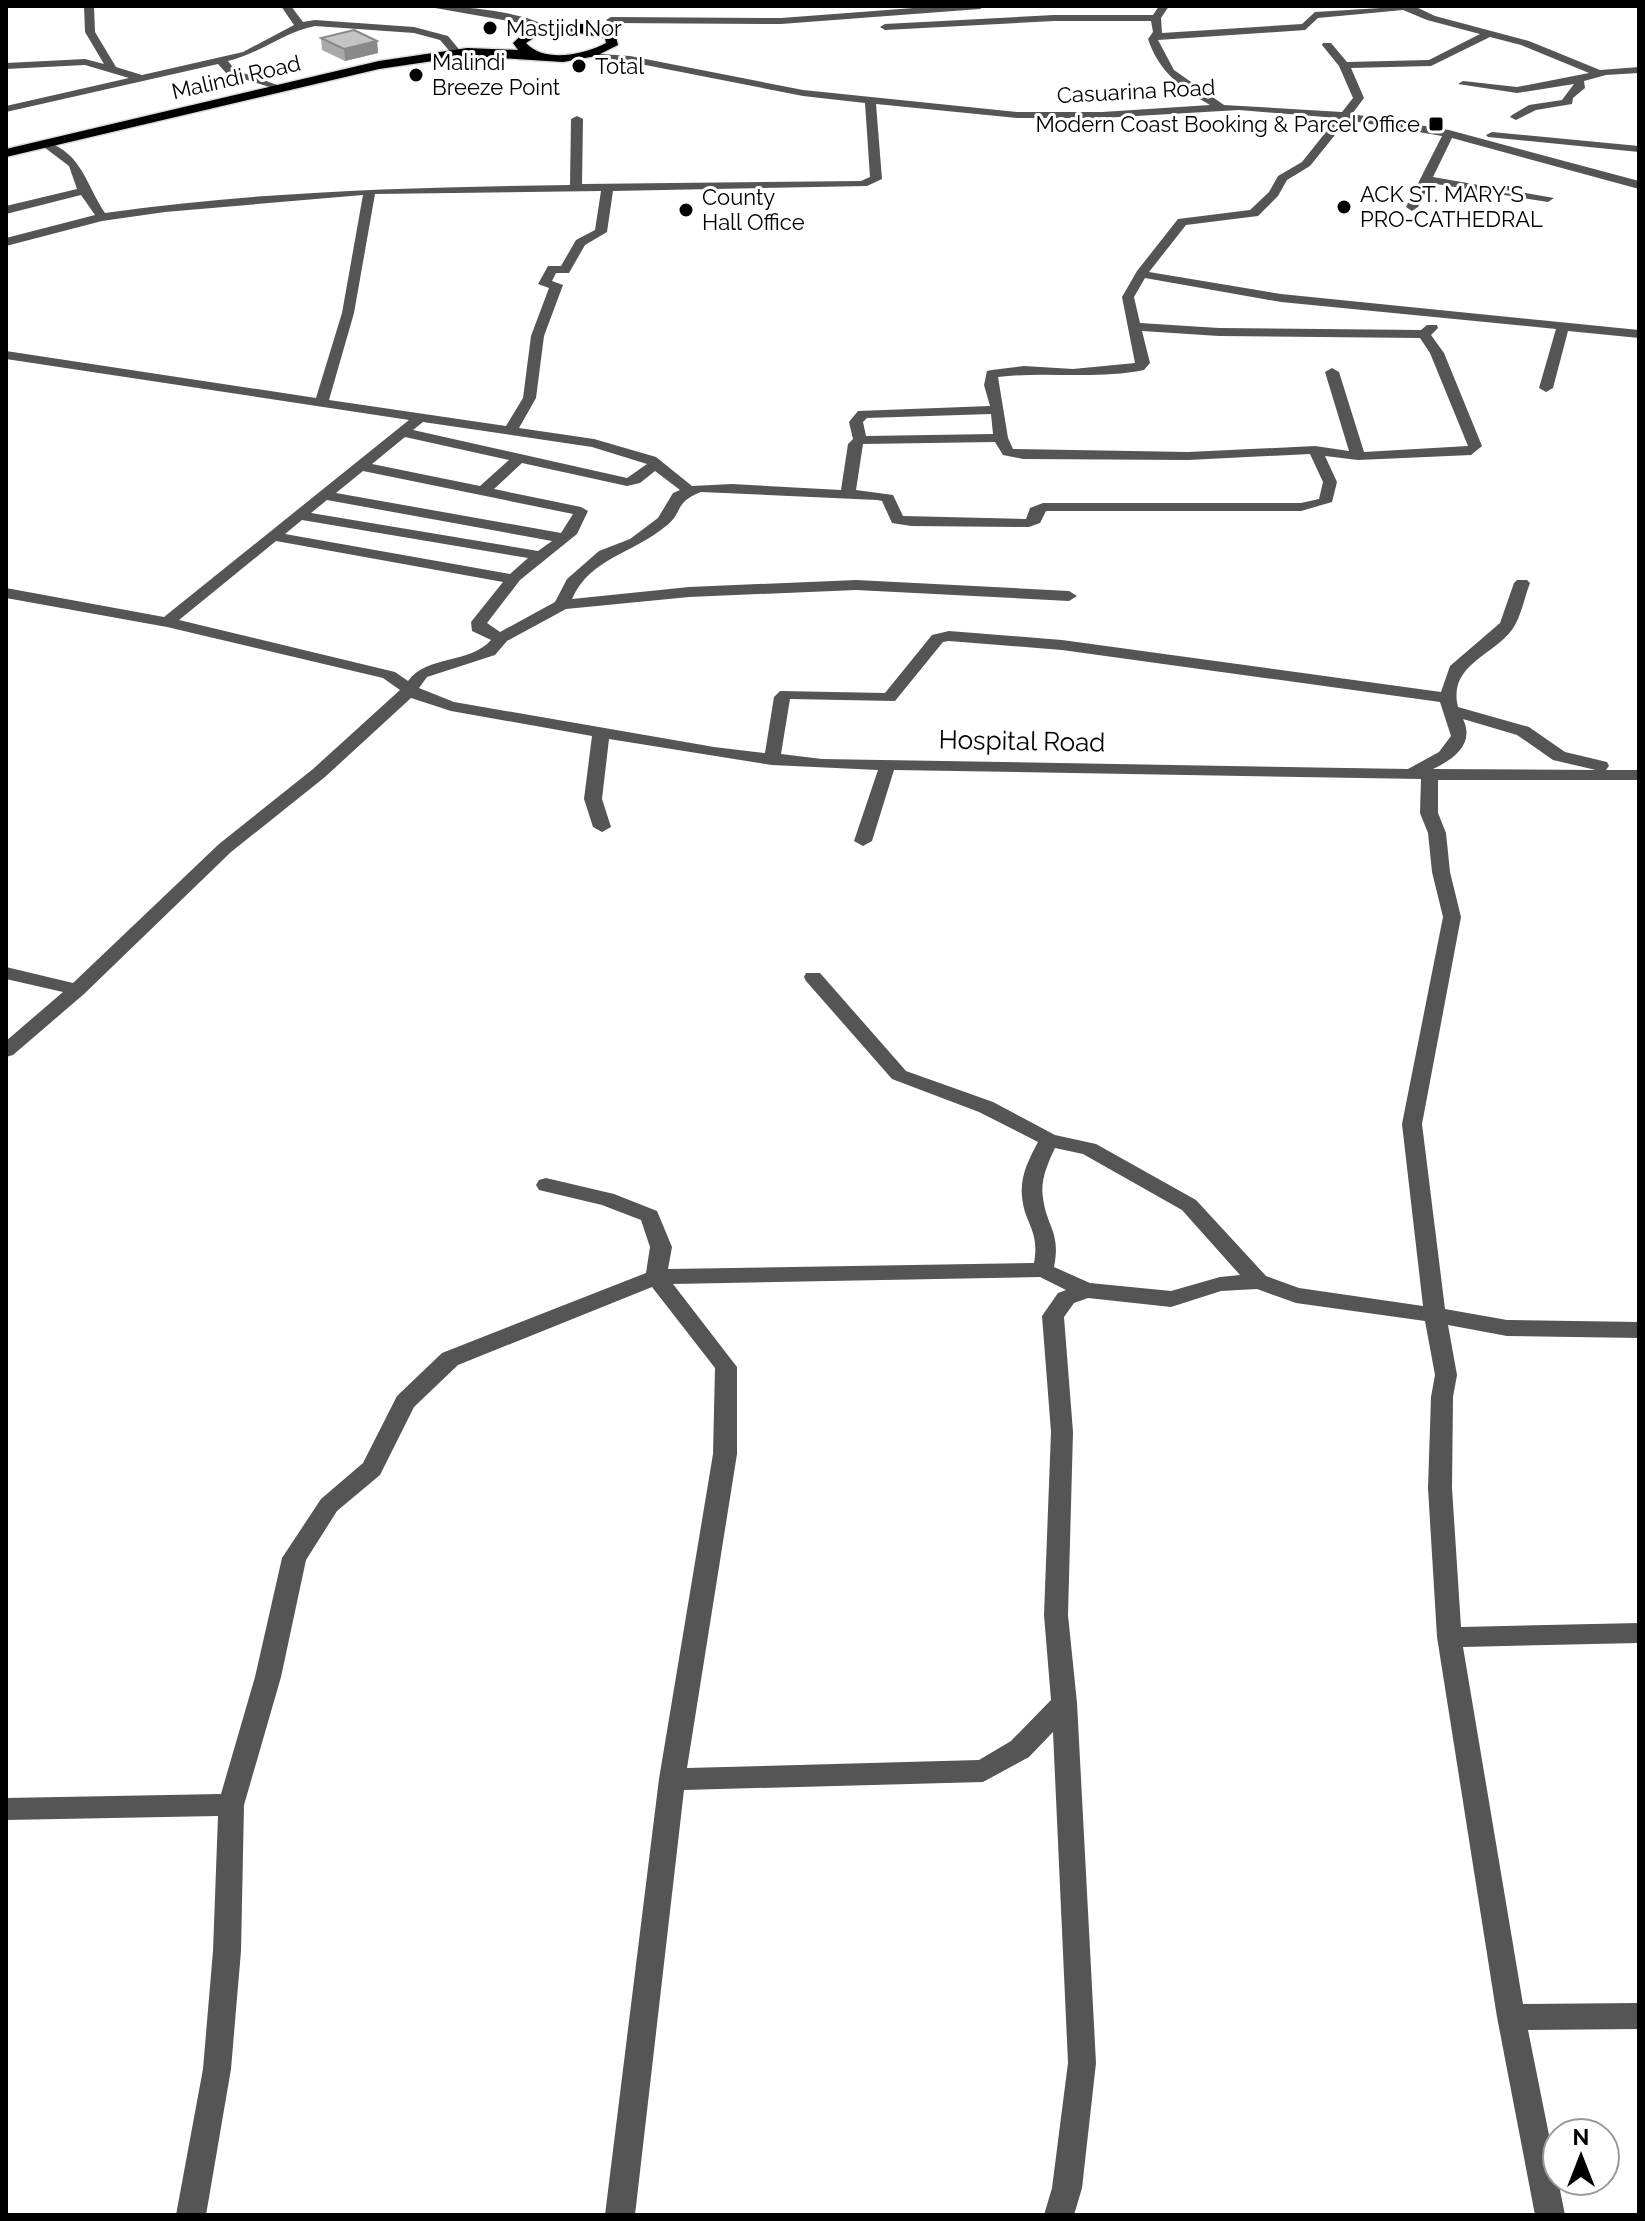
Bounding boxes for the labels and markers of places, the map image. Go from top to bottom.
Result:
place label: Mastjid Nor [506,15,622,41]
marker: Mastjid Nor [481,19,499,37]
place label: Malindi Breeze Point [432,49,561,100]
place label: Total [595,53,644,79]
marker: Total [570,57,588,75]
marker: Malindi Breeze Point [407,66,425,84]
place label: Modern Coast Booking & Parcel Office [1035,111,1420,137]
marker: Modern Coast Booking & Parcel Office [1427,115,1445,133]
place label: ACK ST. MARY'S PRO-CATHEDRAL [1360,181,1543,232]
place label: County Hall Office [702,184,805,235]
marker: ACK ST. MARY'S PRO-CATHEDRAL [1335,198,1353,216]
marker: County Hall Office [677,201,695,219]

